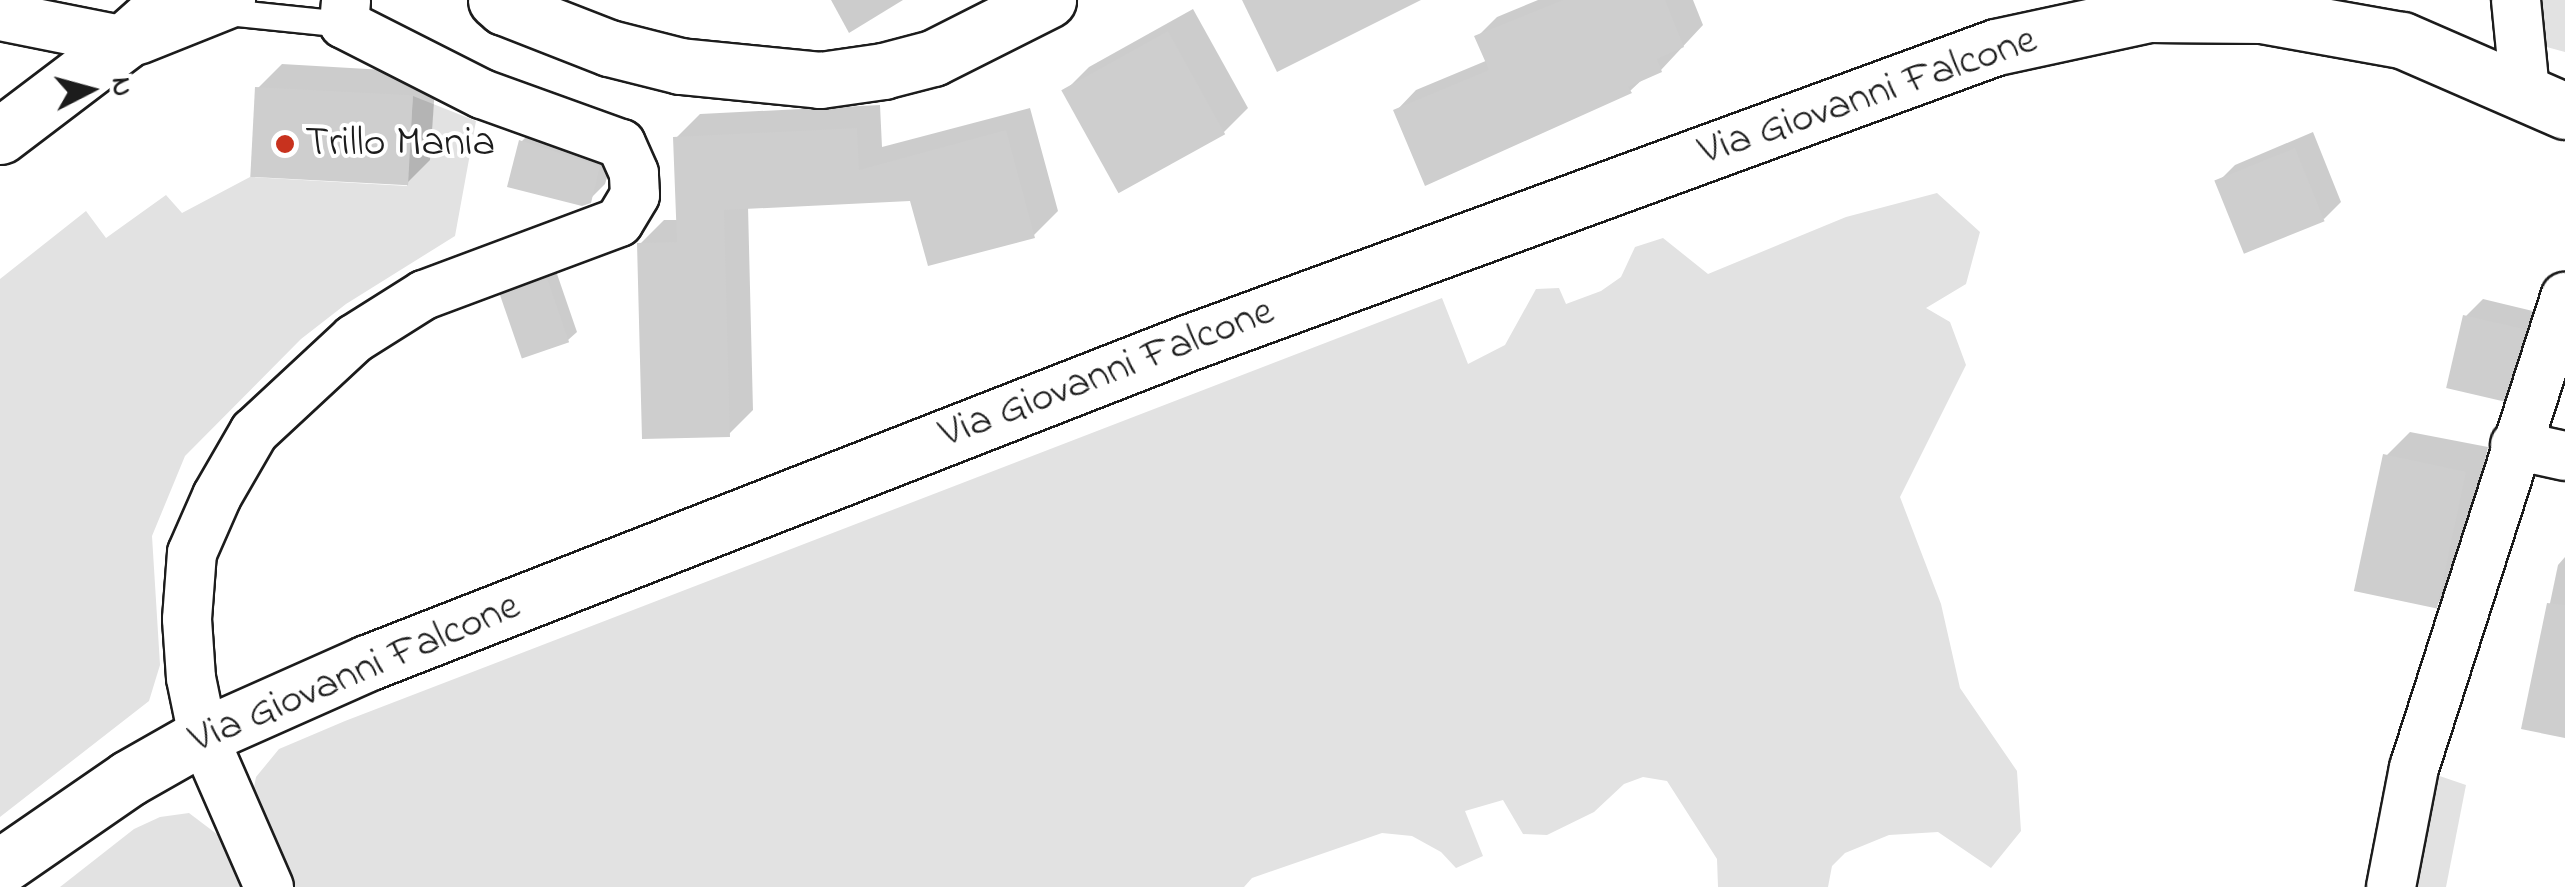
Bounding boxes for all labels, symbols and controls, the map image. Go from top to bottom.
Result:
street label: Via Giovanni Falcone [1693,16,2043,178]
north arrow [40,40,140,140]
text: N [99,75,142,98]
place label: Trillo Mania [305,119,495,169]
marker: Trillo Mania [274,133,296,155]
street label: Via Giovanni Falcone [933,287,1281,461]
street label: Via Giovanni Falcone [182,582,528,766]

